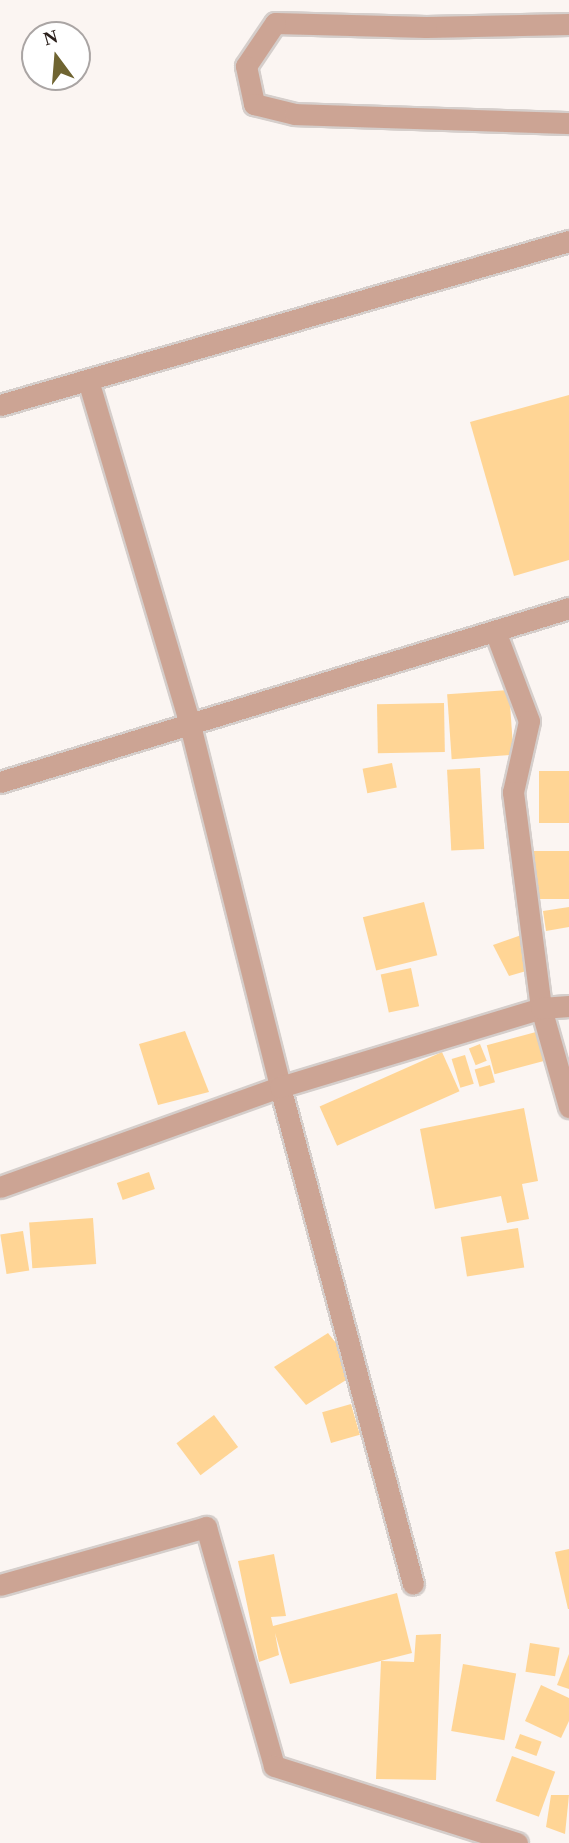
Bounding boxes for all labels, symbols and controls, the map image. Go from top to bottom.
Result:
north arrow [21,21,91,91]
text: N [41,25,60,49]

